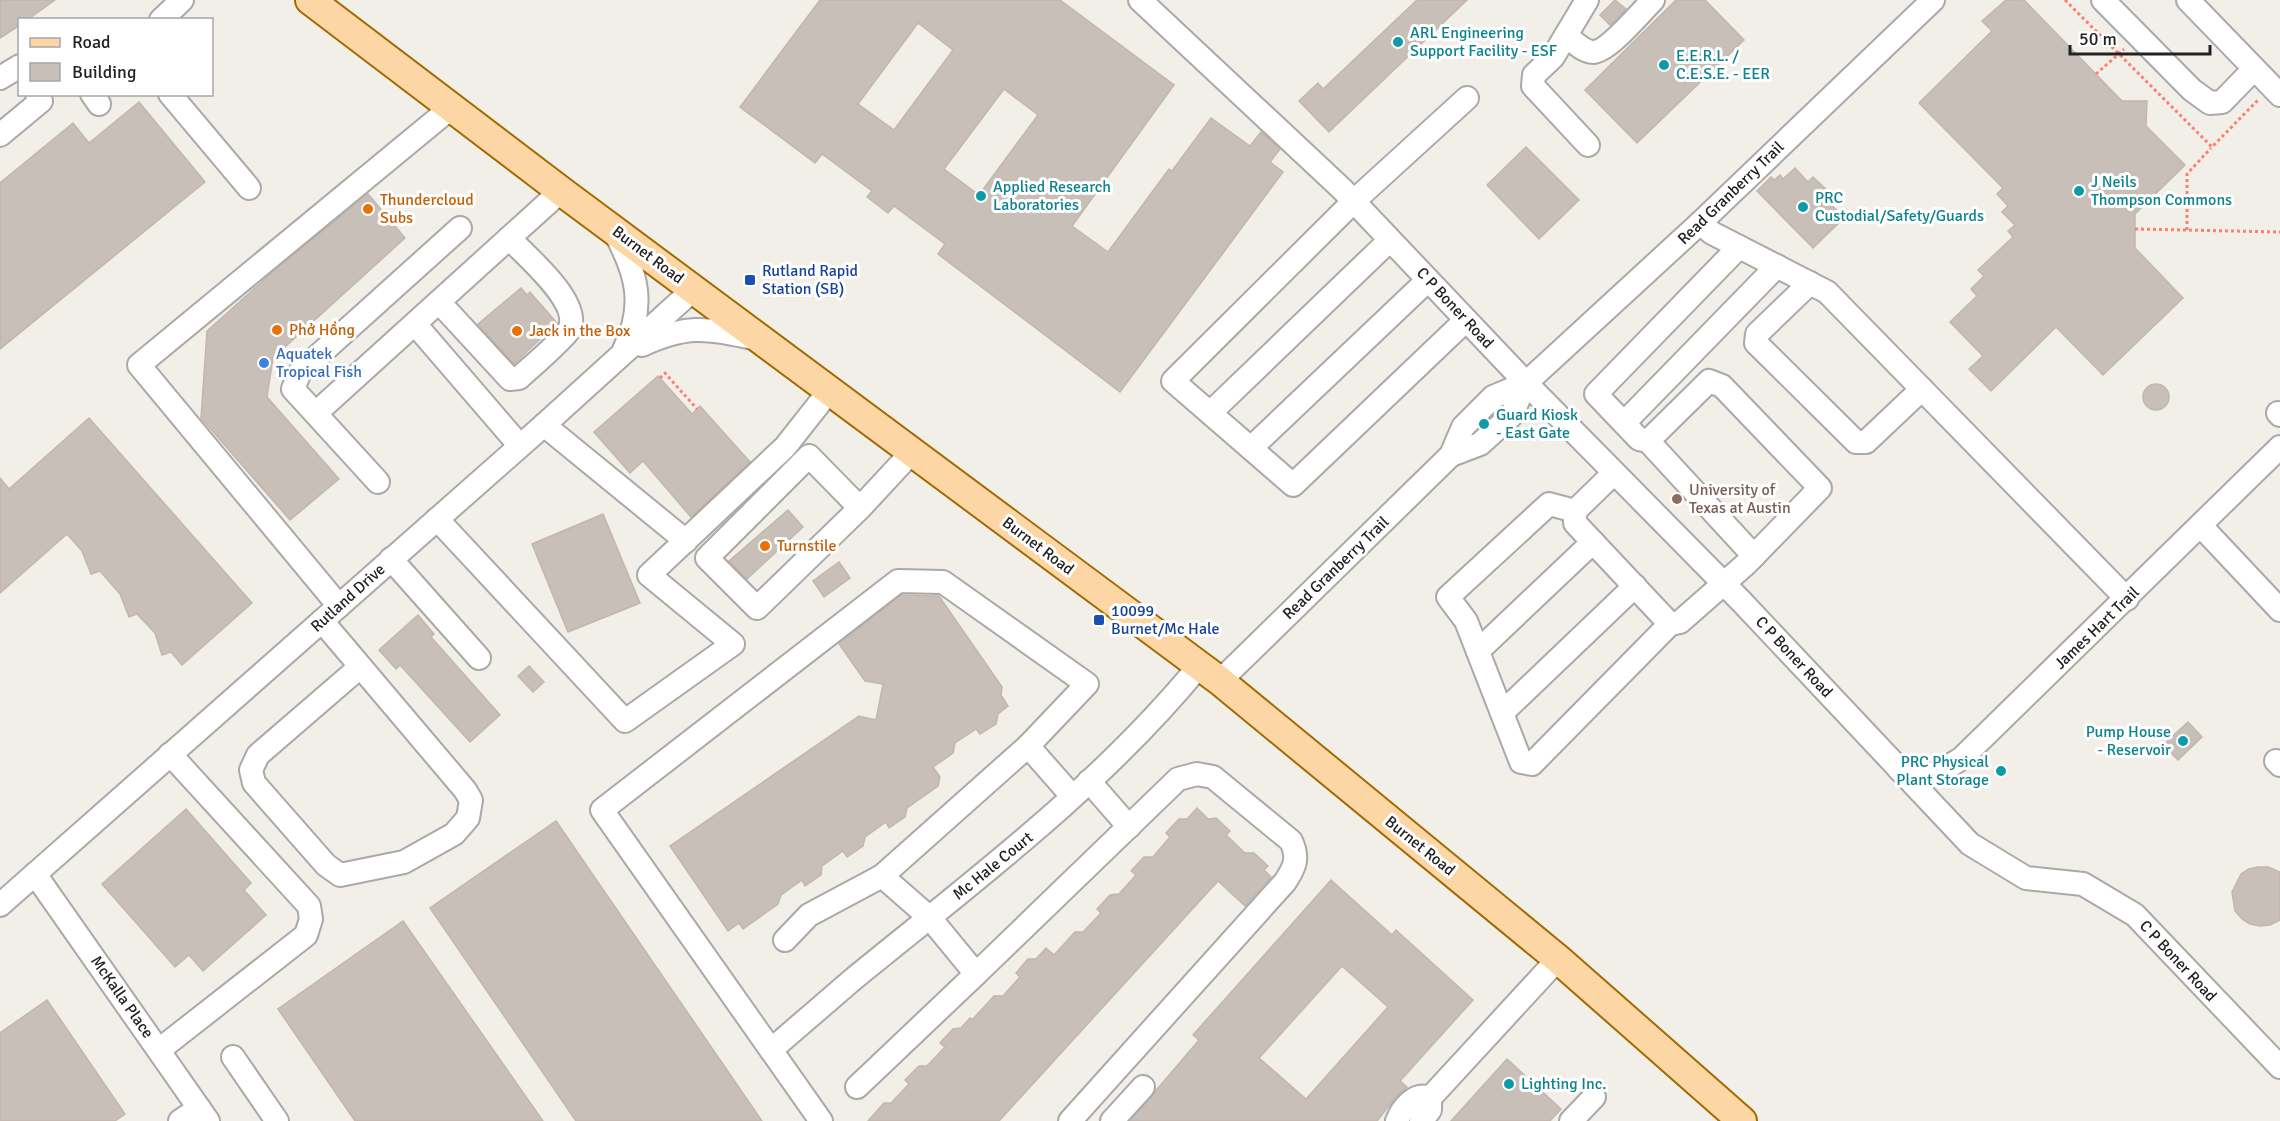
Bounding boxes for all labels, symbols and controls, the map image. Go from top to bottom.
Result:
legend [18,18,213,96]
scale bar [2070,18,2210,56]
place label: ARL Engineering Support Facility - ESF [1410,23,1557,61]
text: 50 m [2079,28,2117,50]
text: Road [72,31,111,53]
marker: ARL Engineering Support Facility - ESF [1391,35,1405,49]
place label: E.E.R.L. / C.E.S.E. - EER [1676,46,1770,84]
marker: E.E.R.L. / C.E.S.E. - EER [1657,58,1671,72]
text: Building [72,61,136,83]
street label: Read Granberry Trail [1674,137,1789,249]
place label: J Neils Thompson Commons [2091,172,2232,210]
place label: Applied Research Laboratories [993,177,1111,215]
marker: J Neils Thompson Commons [2072,184,2086,198]
place label: PRC Custodial/Safety/Guards [1815,188,1984,226]
marker: Applied Research Laboratories [974,189,988,203]
place label: Thundercloud Subs [380,190,474,228]
marker: PRC Custodial/Safety/Guards [1796,200,1810,214]
marker: Thundercloud Subs [361,202,375,216]
street label: Burnet Road [608,222,688,288]
place label: Rutland Rapid Station (SB) [762,261,858,299]
street label: C P Boner Road [1412,263,1498,353]
marker: Rutland Rapid Station (SB) [743,273,757,287]
place label: Phở Hồng [289,320,355,340]
place label: Jack in the Box [529,321,631,341]
marker: Phở Hồng [270,323,284,337]
marker: Jack in the Box [510,324,524,338]
place label: Aquatek Tropical Fish [276,344,362,382]
marker: Aquatek Tropical Fish [257,356,271,370]
place label: Guard Kiosk - East Gate [1496,405,1578,443]
marker: Guard Kiosk - East Gate [1477,417,1491,431]
place label: University of Texas at Austin [1689,480,1791,518]
marker: University of Texas at Austin [1670,492,1684,506]
street label: Read Granberry Trail [1279,512,1394,624]
street label: Burnet Road [998,513,1078,579]
place label: Turnstile [777,536,837,556]
marker: Turnstile [758,539,772,553]
street label: Rutland Drive [307,559,389,637]
street label: James Hart Trail [2050,582,2144,674]
place label: 10099 Burnet/Mc Hale [1111,601,1220,639]
street label: C P Boner Road [1751,612,1837,702]
marker: 10099 Burnet/Mc Hale [1092,613,1106,627]
place label: Pump House - Reservoir [2086,722,2171,760]
marker: Pump House - Reservoir [2176,734,2190,748]
place label: PRC Physical Plant Storage [1896,752,1989,790]
marker: PRC Physical Plant Storage [1994,764,2008,778]
street label: Burnet Road [1381,812,1459,880]
street label: Mc Hale Court [949,827,1037,904]
street label: C P Boner Road [2135,916,2221,1006]
street label: McKalla Place [86,952,158,1042]
place label: Lighting Inc. [1521,1074,1606,1094]
marker: Lighting Inc. [1502,1077,1516,1091]

